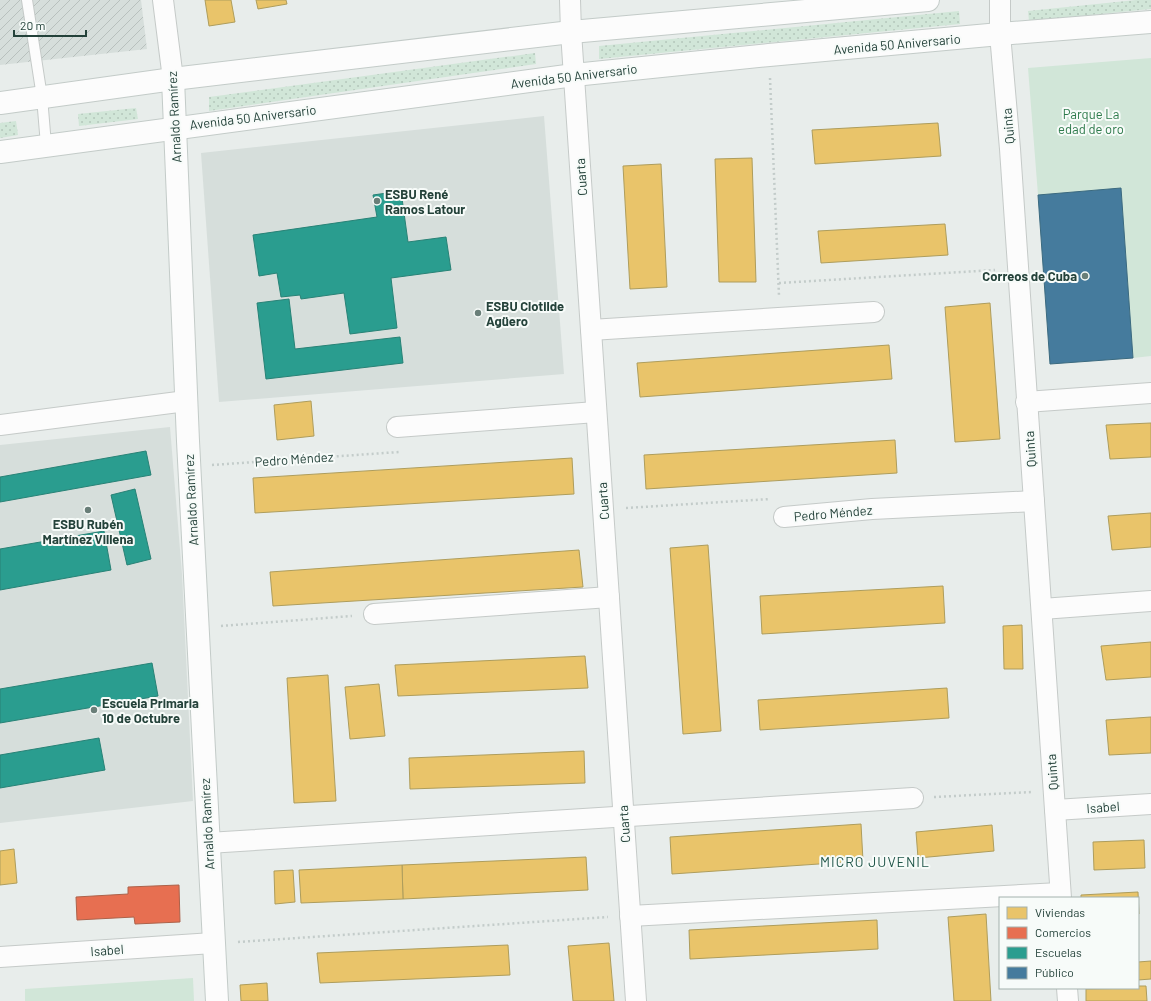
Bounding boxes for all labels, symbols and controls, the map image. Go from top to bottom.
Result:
scale bar [14,12,86,38]
text: 20 m [20,18,46,32]
street label: Avenida 50 Aniversario [833,30,961,58]
street label: Avenida 50 Aniversario [510,60,638,92]
street label: Arnaldo Ramírez [164,71,184,163]
street label: Avenida 50 Aniversario [189,101,317,133]
park label: Parque La edad de oro [1058,106,1124,137]
street label: Quinta [998,107,1018,145]
street label: Cuarta [572,158,590,196]
place label: ESBU René Ramos Latour [385,186,465,217]
marker: ESBU René Ramos Latour [372,196,382,206]
place label: Correos de Cuba [982,268,1077,284]
marker: Correos de Cuba [1080,271,1090,281]
place label: ESBU Clotilde Agüero [486,298,564,329]
marker: ESBU Clotilde Agüero [473,308,483,318]
street label: Quinta [1021,430,1039,468]
street label: Pedro Méndez [254,448,334,470]
street label: Arnaldo Ramírez [181,454,201,546]
street label: Cuarta [594,482,612,520]
street label: Pedro Méndez [793,502,873,524]
marker: ESBU Rubén Martínez Villena [83,505,93,515]
place label: ESBU Rubén Martínez Villena [43,516,134,547]
place label: Escuela Primaria 10 de Octubre [102,695,199,726]
marker: Escuela Primaria 10 de Octubre [89,705,99,715]
street label: Quinta [1043,753,1061,791]
street label: Arnaldo Ramírez [197,778,217,870]
street label: Isabel [1086,798,1120,816]
street label: Cuarta [615,805,633,843]
district label: MICRO JUVENIL [820,853,930,870]
legend [999,897,1139,989]
text: Viviendas [1035,905,1085,919]
text: Comercios [1035,925,1091,939]
street label: Isabel [90,941,124,959]
text: Escuelas [1035,945,1082,959]
text: Público [1035,965,1074,979]

